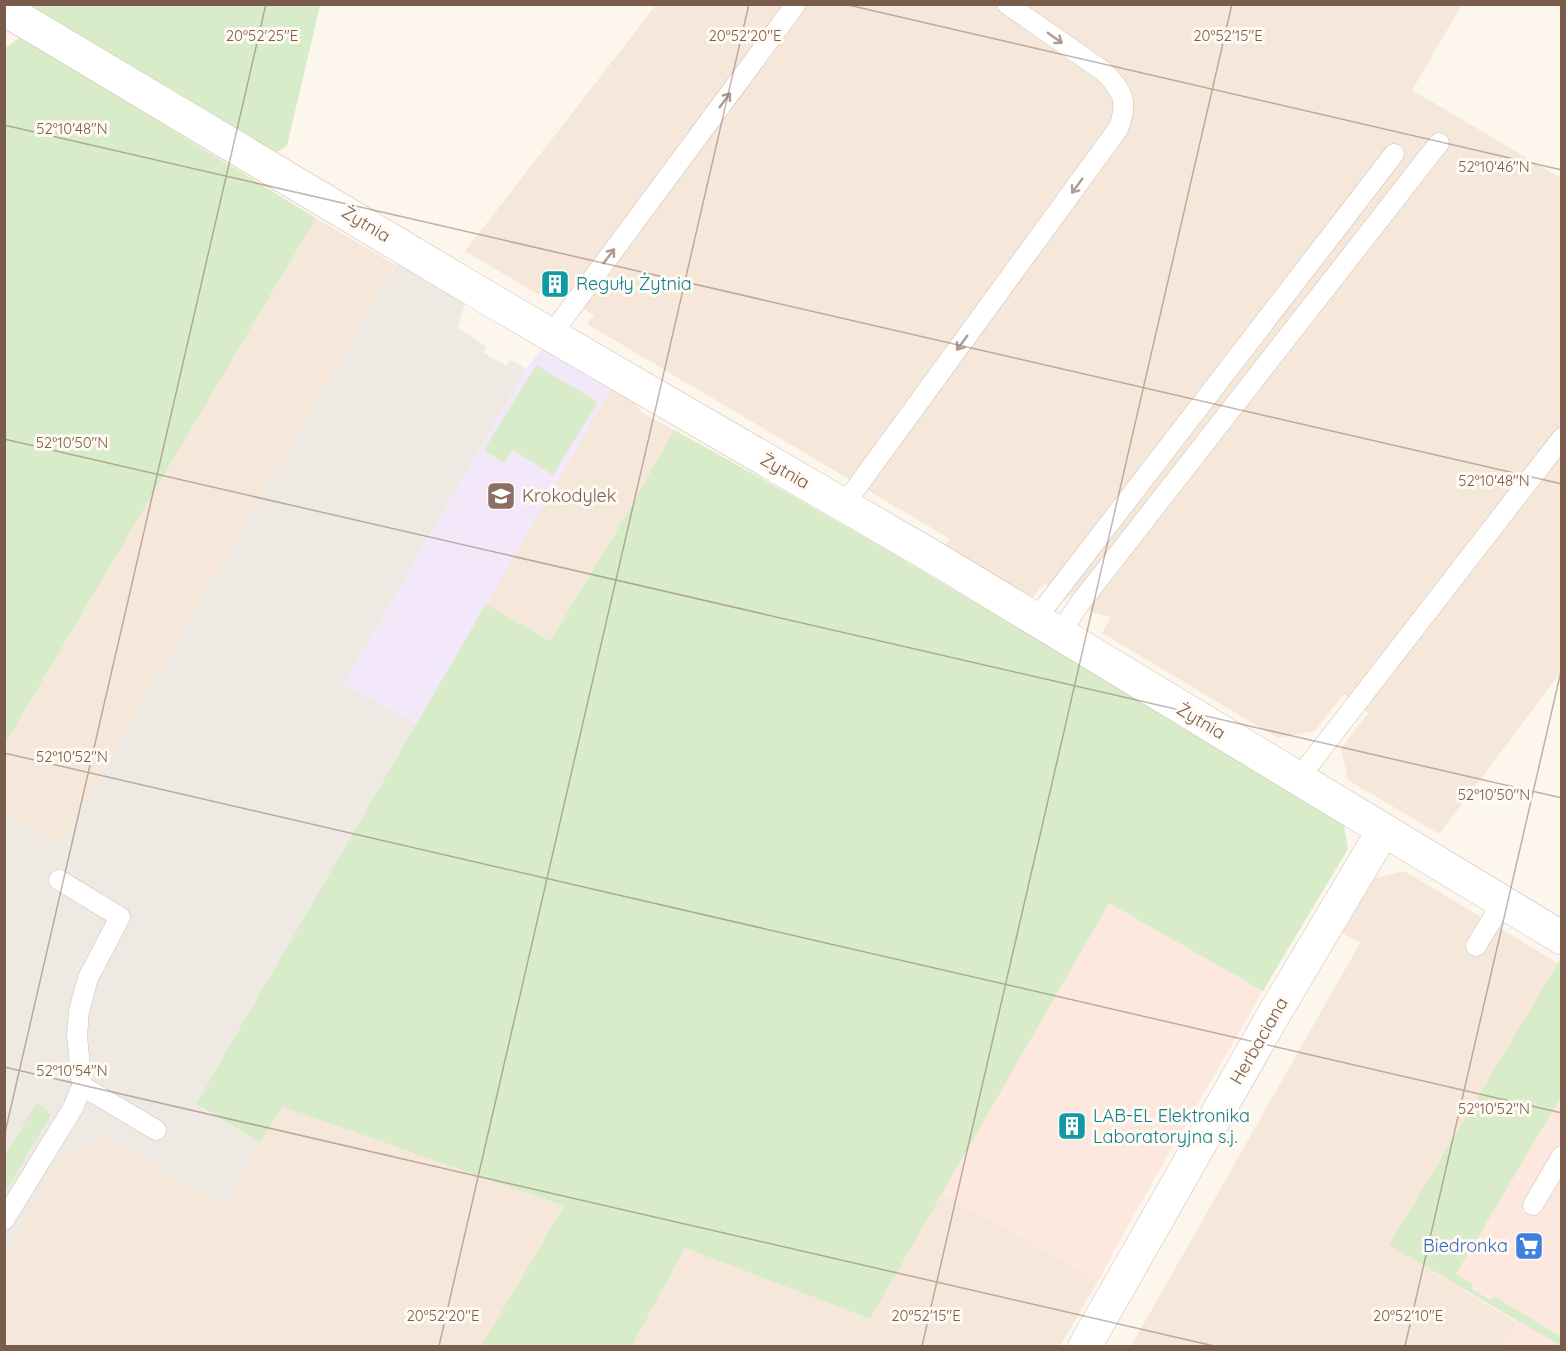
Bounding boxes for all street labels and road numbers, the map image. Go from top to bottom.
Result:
street label: Żytnia [338,200,395,247]
street label: Żytnia [757,447,814,494]
street label: Żytnia [1173,697,1230,744]
street label: Herbaciana [1224,993,1293,1089]

